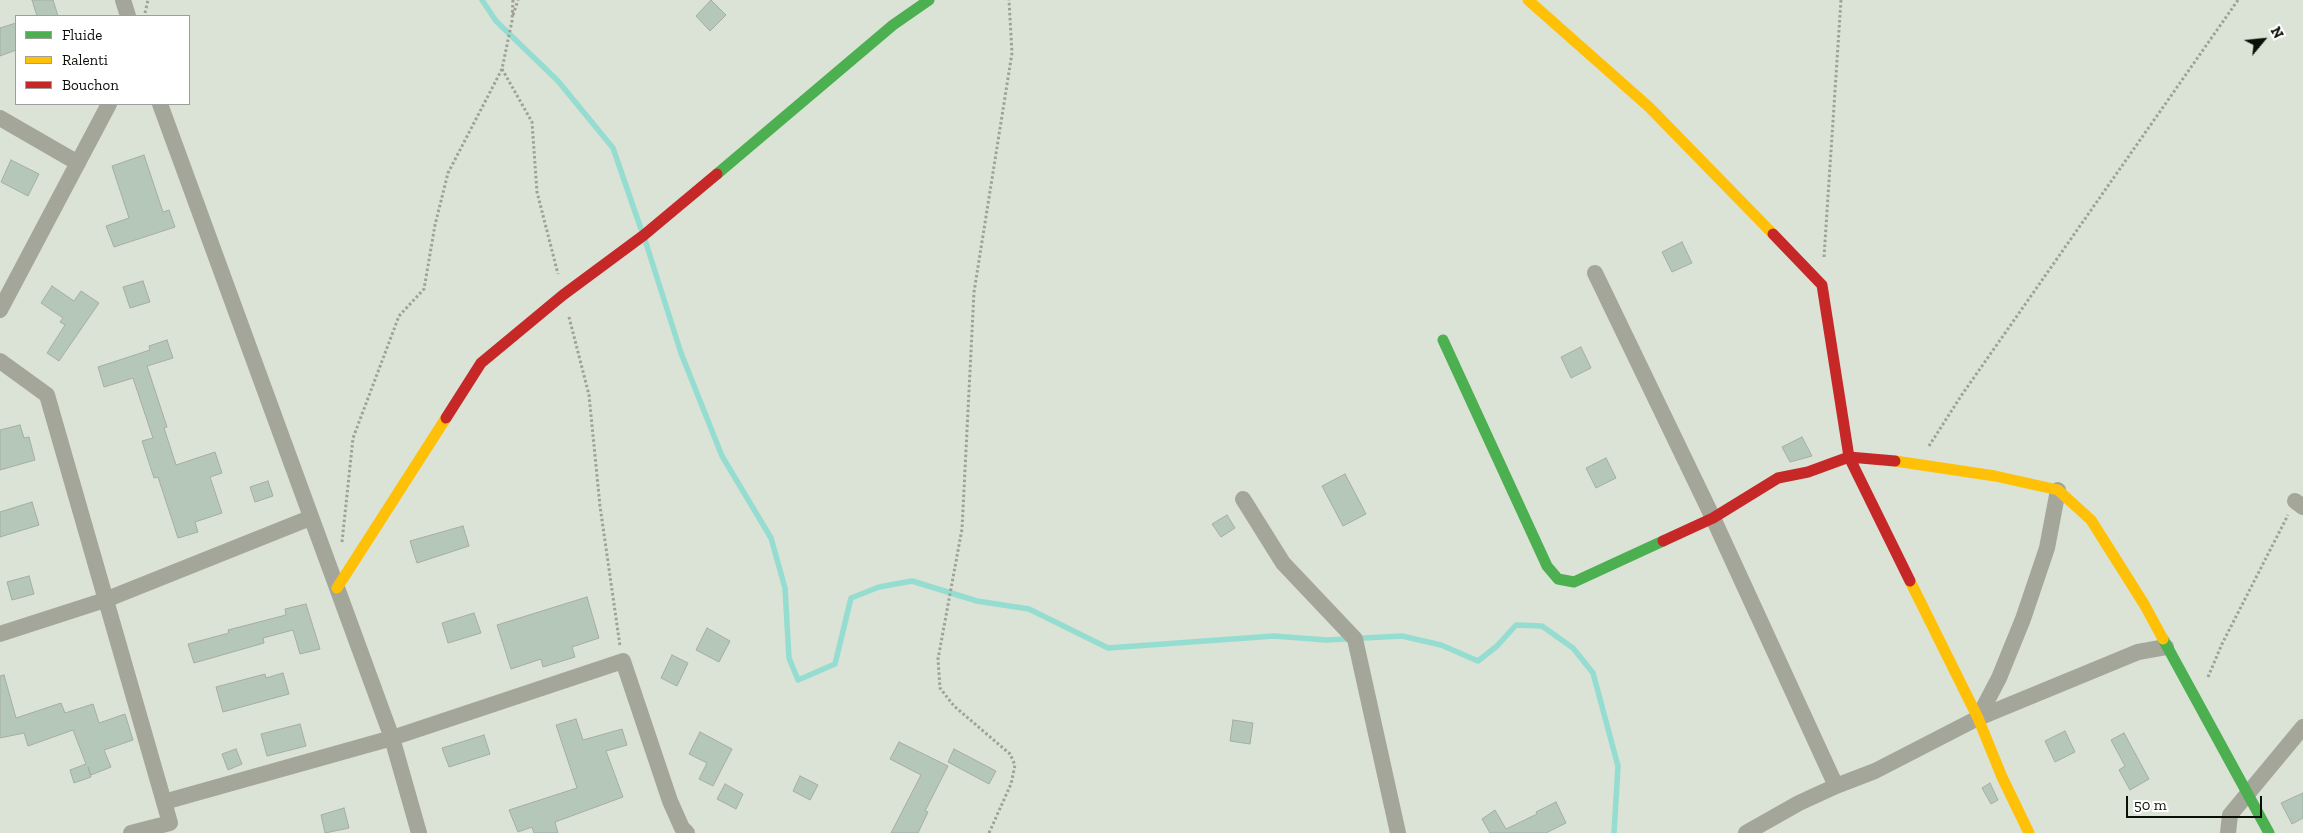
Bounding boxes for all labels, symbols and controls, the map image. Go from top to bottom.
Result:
legend [15,15,190,105]
north arrow [2238,15,2288,65]
text: N [2267,24,2287,41]
text: Fluide [62,26,102,44]
text: Ralenti [62,51,108,69]
text: Bouchon [62,76,119,94]
scale bar [2128,786,2264,818]
text: 50 m [2134,796,2167,814]

